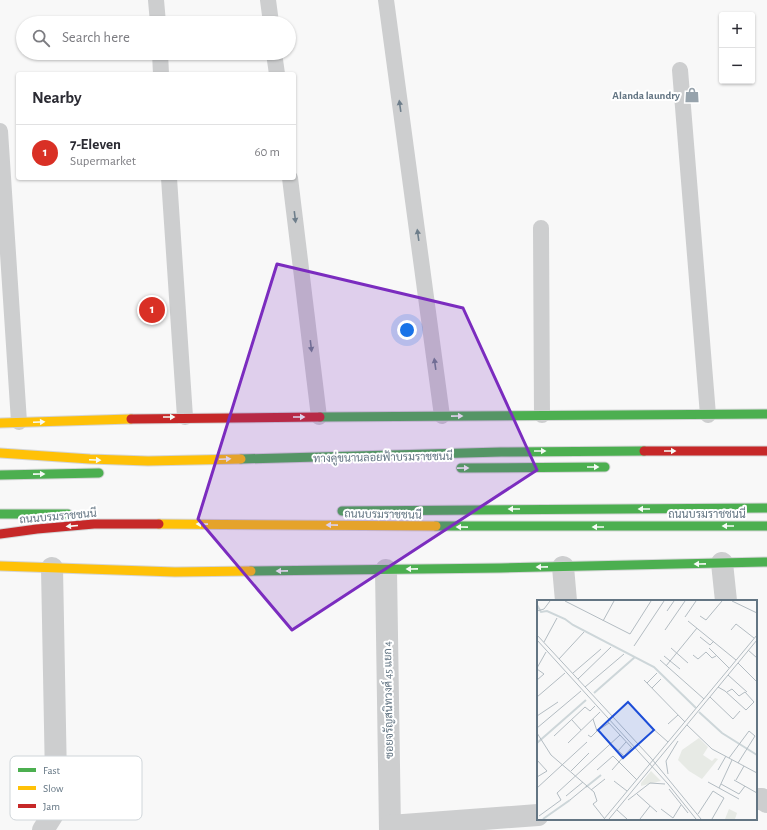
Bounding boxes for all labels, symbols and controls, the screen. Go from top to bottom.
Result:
map controls [719,12,755,84]
button: + [719,12,755,48]
search box [16,16,296,60]
icon: search [30,27,52,49]
text: Search here [62,30,130,45]
button: − [719,48,755,84]
shop icon: Alanda laundry [683,86,701,104]
text: Nearby [32,89,82,106]
place label: Alanda laundry [612,90,680,101]
one-way arrow [397,100,403,112]
text: 7-Eleven [70,137,121,152]
text: 1 [43,146,47,159]
text: 60 m [254,146,280,159]
text: Supermarket [70,155,136,168]
one-way arrow [292,211,298,223]
one-way arrow [415,229,421,241]
pin: 1 [139,295,165,325]
your location [397,320,417,340]
one-way arrow [307,340,314,352]
one-way arrow [432,358,438,370]
one-way arrow [451,413,464,419]
one-way arrow [163,414,176,420]
one-way arrow [293,414,306,420]
one-way arrow [33,418,45,425]
street label: ทางคู่ขนานลอยฟ้าบรมราชชนนี [313,448,453,466]
one-way arrow [534,448,547,454]
one-way arrow [664,448,677,454]
one-way arrow [89,456,101,463]
one-way arrow [219,456,232,462]
one-way arrow [587,464,600,470]
one-way arrow [457,465,470,471]
one-way arrow [33,471,46,477]
street label: ถนนบรมราชชนนี [19,505,97,525]
street label: ถนนบรมราชชนนี [344,505,422,521]
one-way arrow [638,505,650,512]
one-way arrow [507,506,520,512]
street label: ถนนบรมราชชนนี [668,506,746,520]
one-way arrow [195,521,208,527]
one-way arrow [325,522,338,528]
one-way arrow [66,523,78,530]
one-way arrow [456,523,468,530]
one-way arrow [721,523,734,529]
one-way arrow [591,524,604,530]
one-way arrow [693,561,706,567]
one-way arrow [536,564,548,571]
one-way arrow [406,566,418,573]
one-way arrow [275,568,288,574]
inset map [537,600,757,820]
street label: ซอยจรัญสนิทวงศ์ 45 แยก 4 [379,641,396,759]
legend [10,756,142,820]
text: Fast [43,765,61,776]
text: Slow [43,783,64,794]
text: Jam [43,801,60,812]

